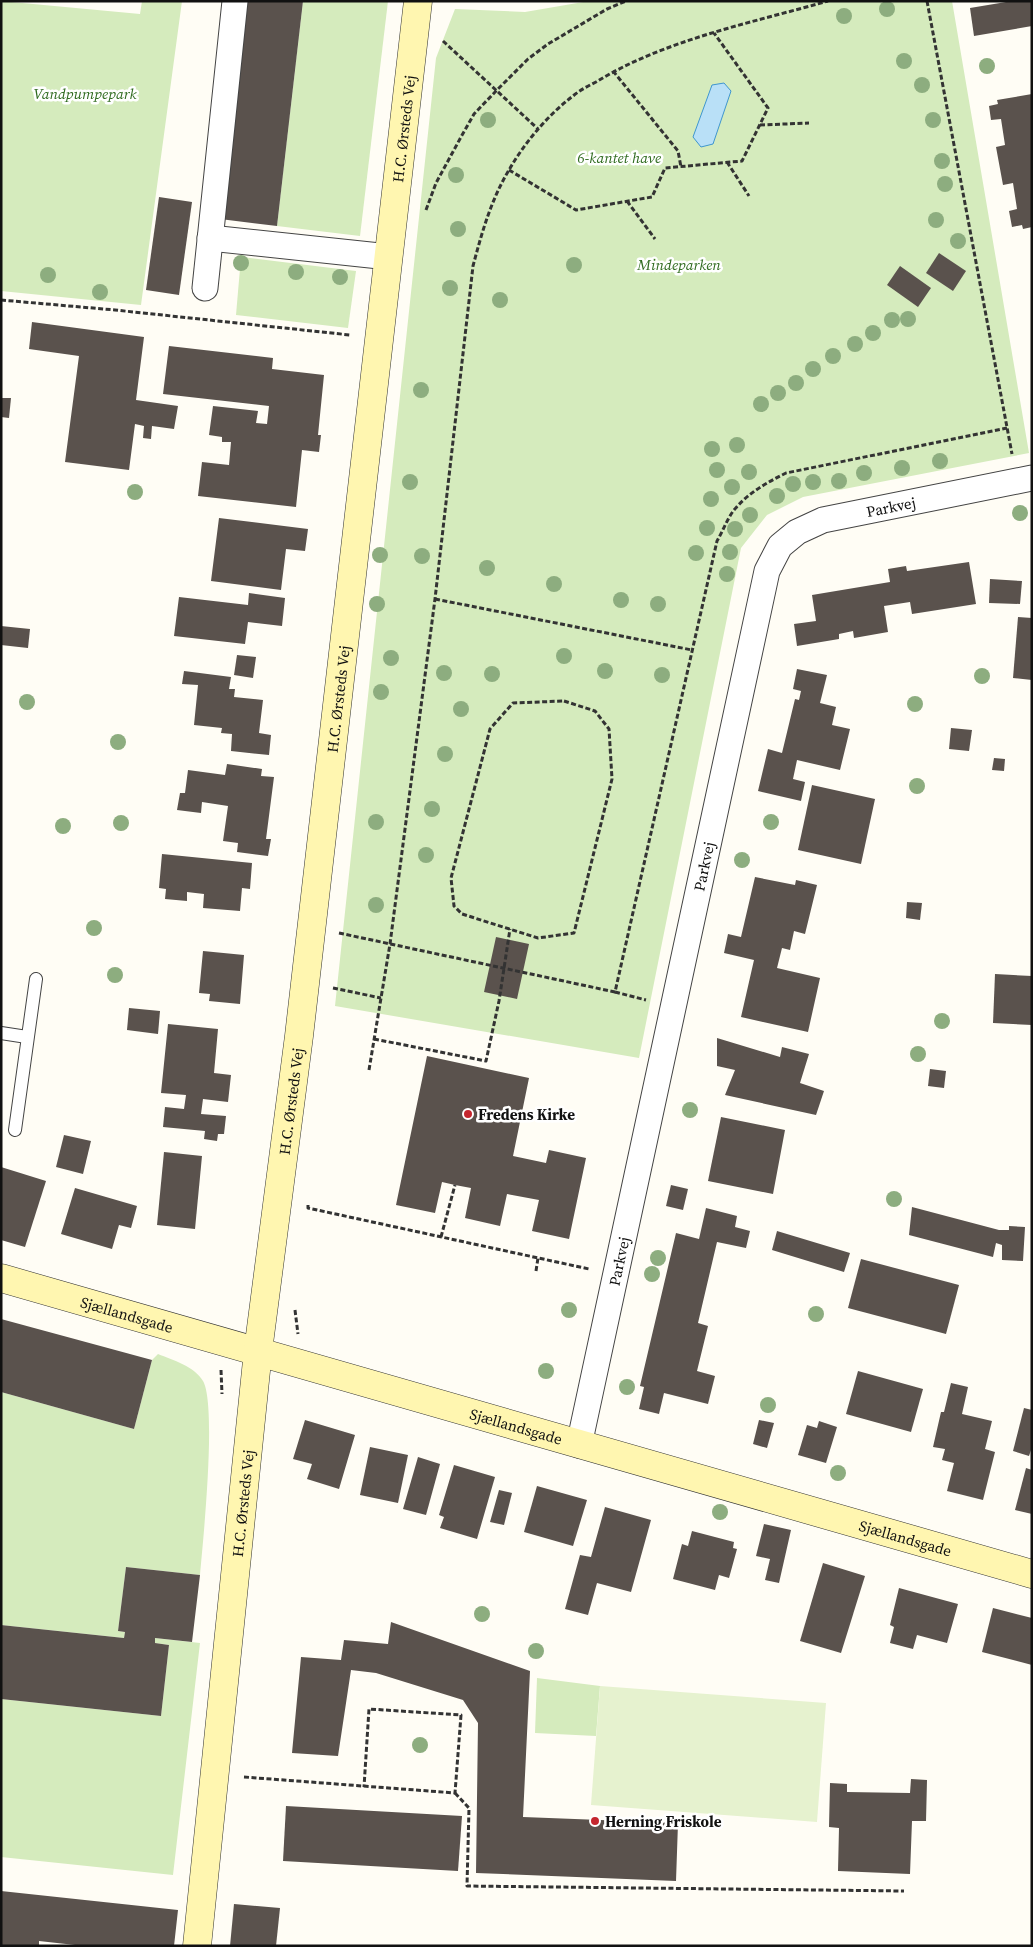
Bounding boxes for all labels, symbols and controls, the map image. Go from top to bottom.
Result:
street label: H.C. Ørsteds Vej [387,74,420,183]
park label: Vandpumpepark [33,83,137,104]
park label: 6-kantet have [577,147,661,168]
park label: Mindeparken [636,254,721,275]
street label: Parkvej [864,491,917,522]
street label: H.C. Ørsteds Vej [321,644,354,754]
street label: Parkvej [688,840,719,893]
street label: H.C. Ørsteds Vej [273,1046,308,1156]
place label: Fredens Kirke [478,1104,575,1125]
marker: Fredens Kirke [462,1108,474,1120]
street label: Parkvej [603,1235,634,1288]
street label: Sjællandsgade [78,1291,176,1337]
street label: Sjællandsgade [467,1403,565,1449]
street label: H.C. Ørsteds Vej [226,1449,258,1558]
street label: Sjællandsgade [857,1514,954,1561]
place label: Herning Friskole [605,1811,722,1832]
marker: Herning Friskole [589,1815,601,1827]

